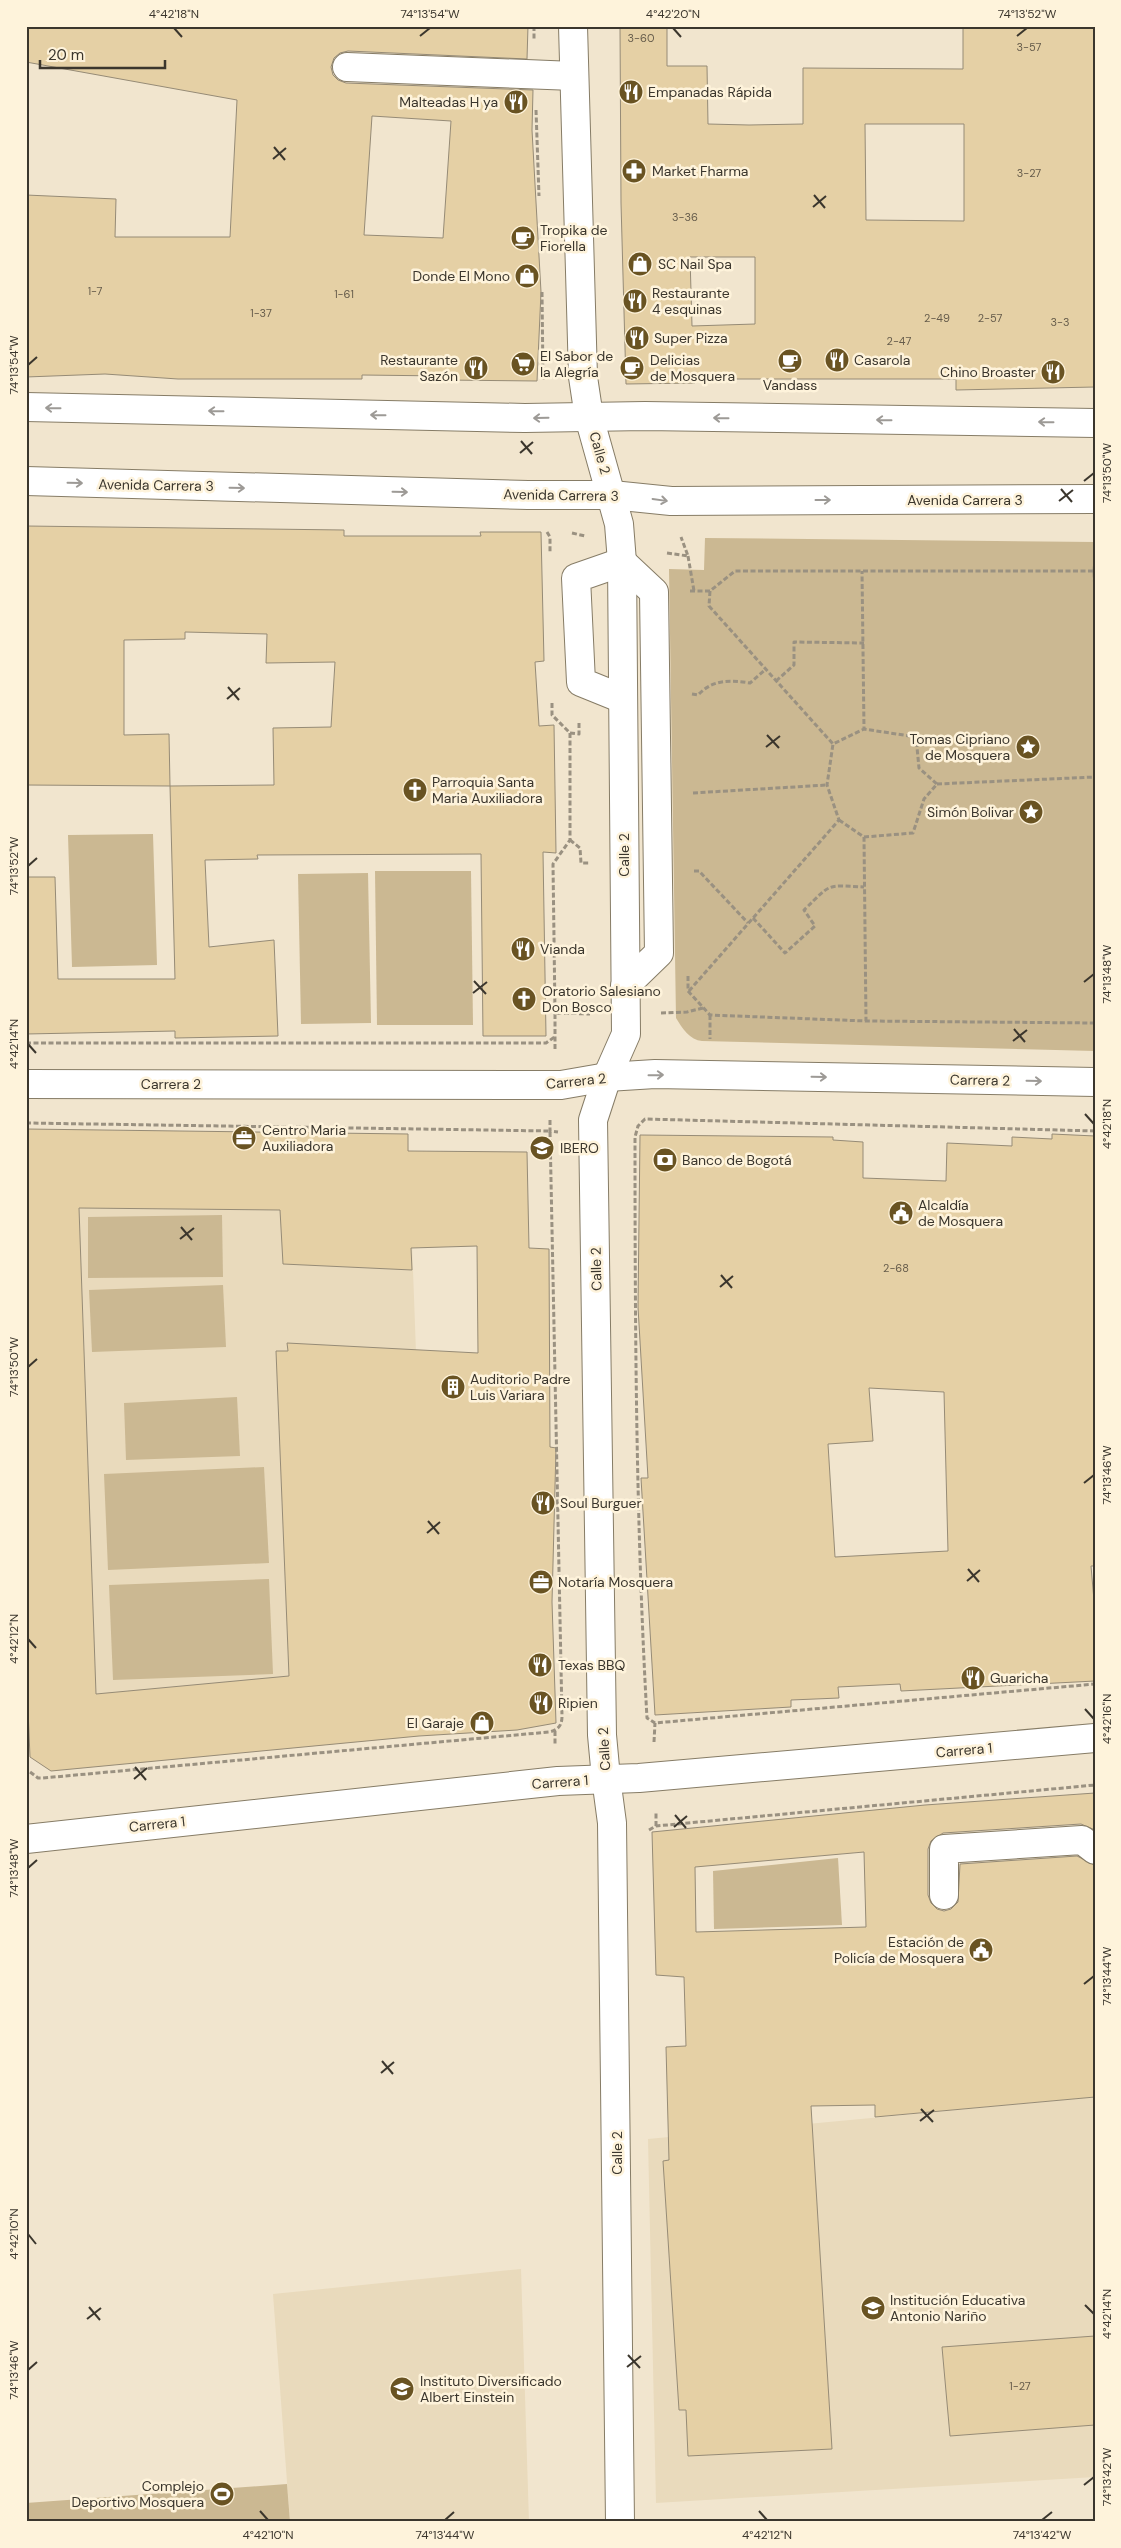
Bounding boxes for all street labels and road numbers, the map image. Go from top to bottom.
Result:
street label: Calle 2 [585,430,615,476]
street label: Avenida Carrera 3 [98,475,214,495]
street label: Avenida Carrera 3 [503,485,619,505]
street label: Avenida Carrera 3 [907,491,1023,509]
street label: Calle 2 [615,833,633,877]
street label: Carrera 2 [545,1069,607,1093]
street label: Carrera 2 [950,1070,1010,1090]
street label: Carrera 2 [141,1075,201,1093]
street label: Calle 2 [587,1247,605,1291]
street label: Calle 2 [594,1727,614,1771]
street label: Carrera 1 [935,1739,993,1761]
street label: Carrera 1 [531,1771,589,1793]
street label: Carrera 1 [128,1812,186,1836]
street label: Calle 2 [608,2131,626,2175]

